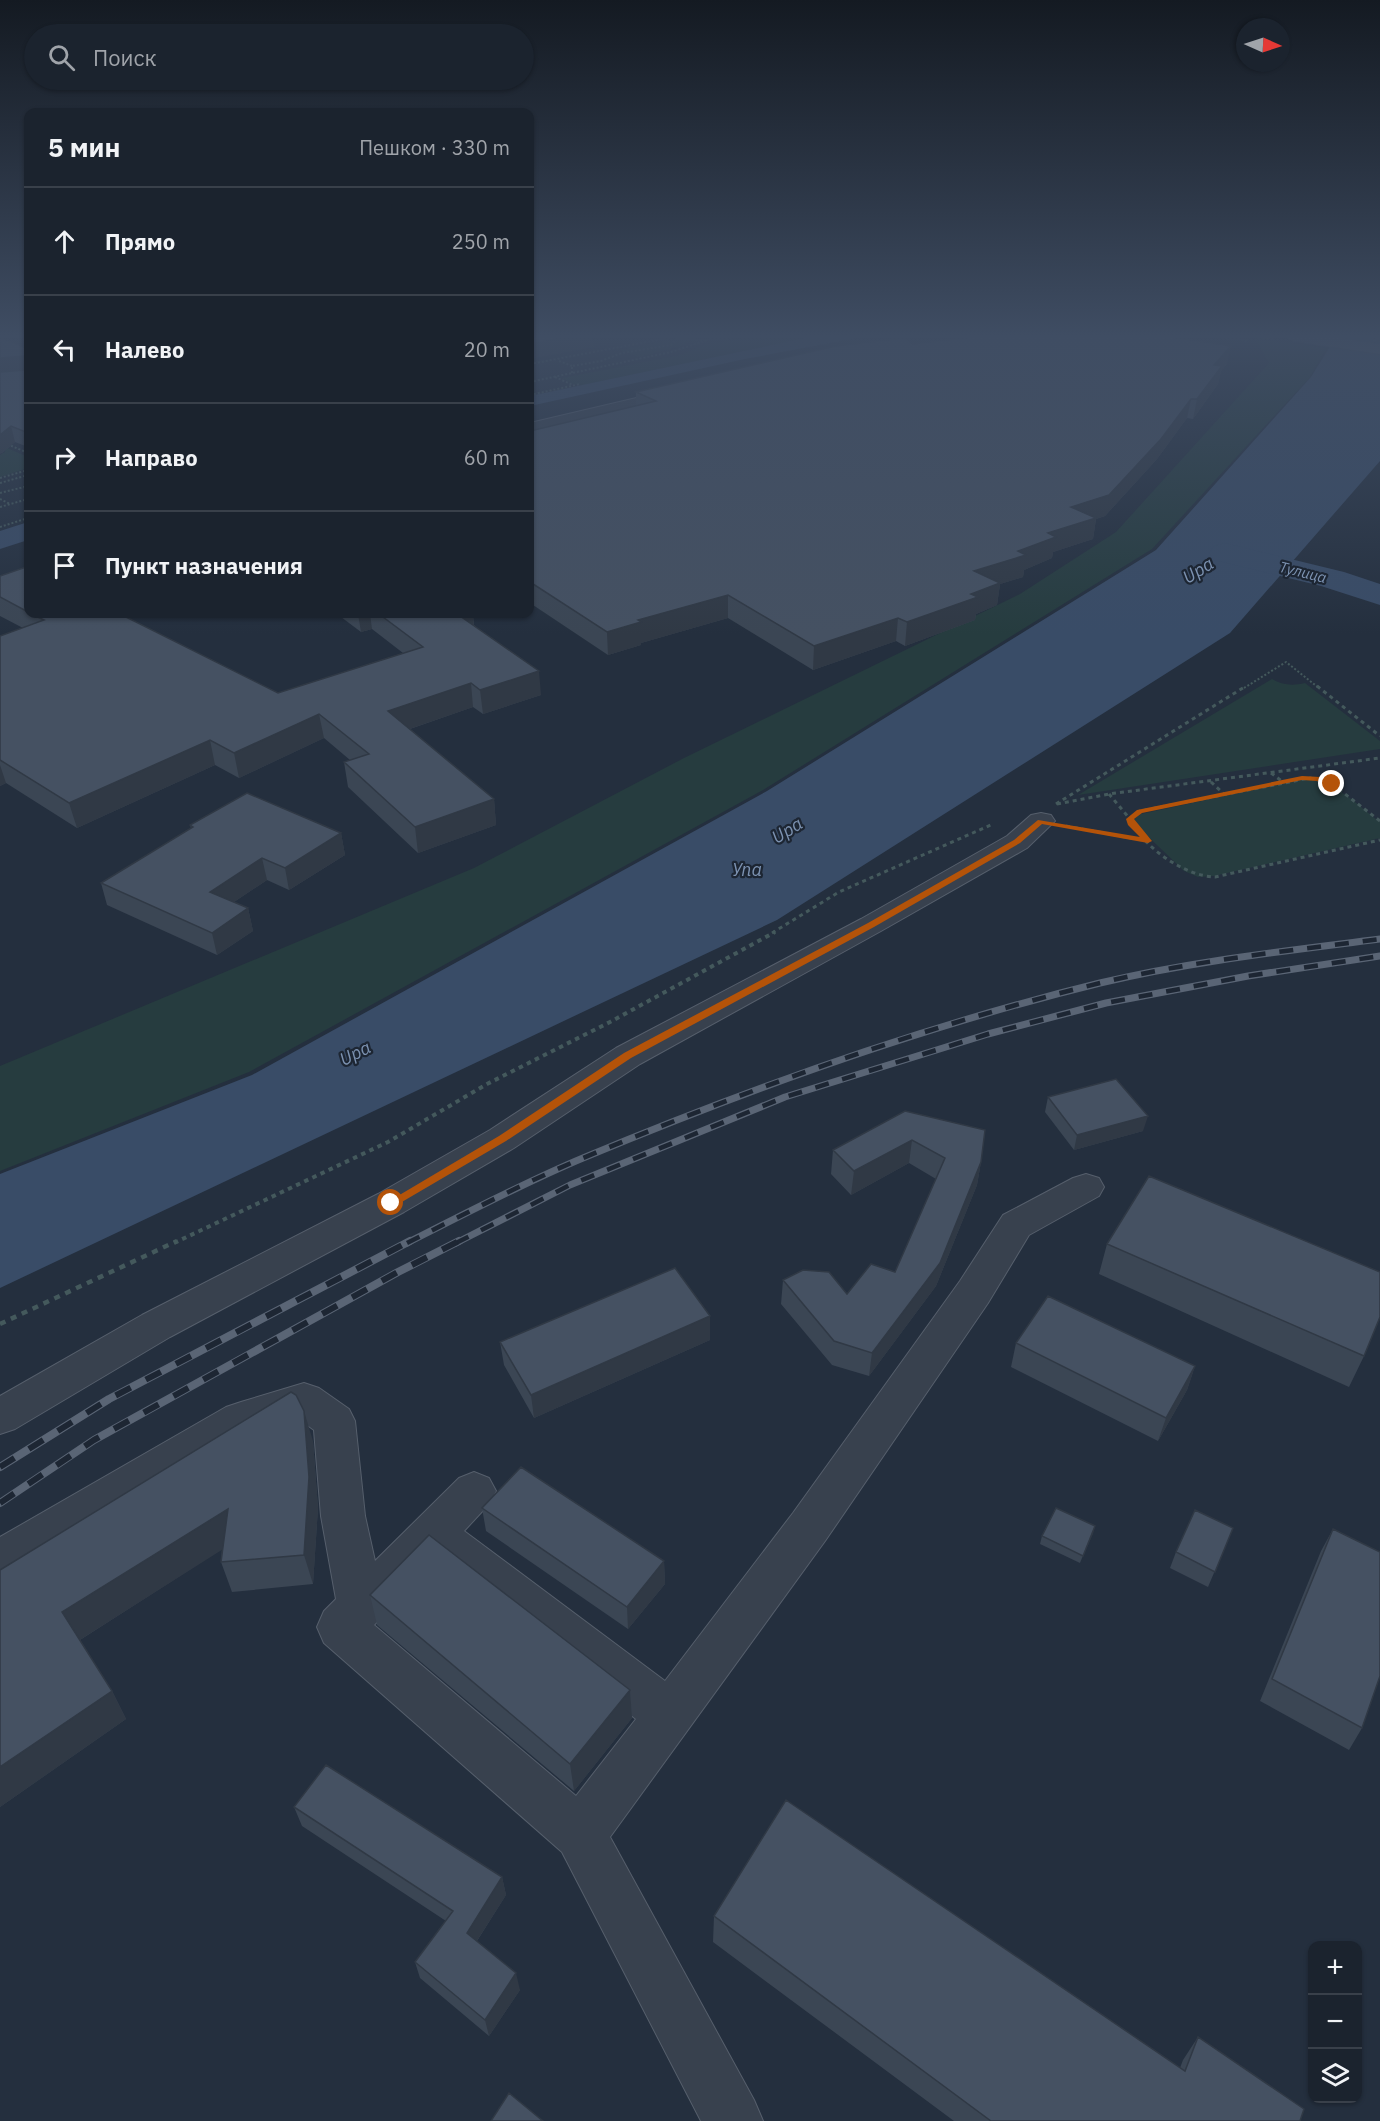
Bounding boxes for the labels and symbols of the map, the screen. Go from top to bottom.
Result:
north arrow [1236,18,1290,72]
water label: Upa [1178,552,1218,588]
water label: Тулица [1277,557,1329,587]
route end [1318,770,1344,796]
water label: Upa [767,812,807,848]
water label: Упа [732,858,762,881]
water label: Upa [335,1035,375,1071]
route start [377,1189,403,1215]

